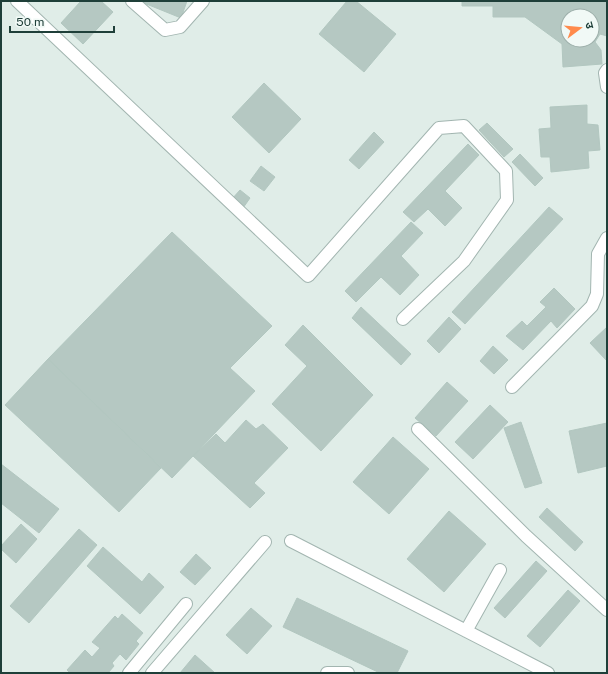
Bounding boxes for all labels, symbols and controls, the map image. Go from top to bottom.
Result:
scale bar [10,8,114,34]
north arrow [560,8,600,48]
text: 50 m [16,15,44,29]
text: उ [583,20,596,31]

